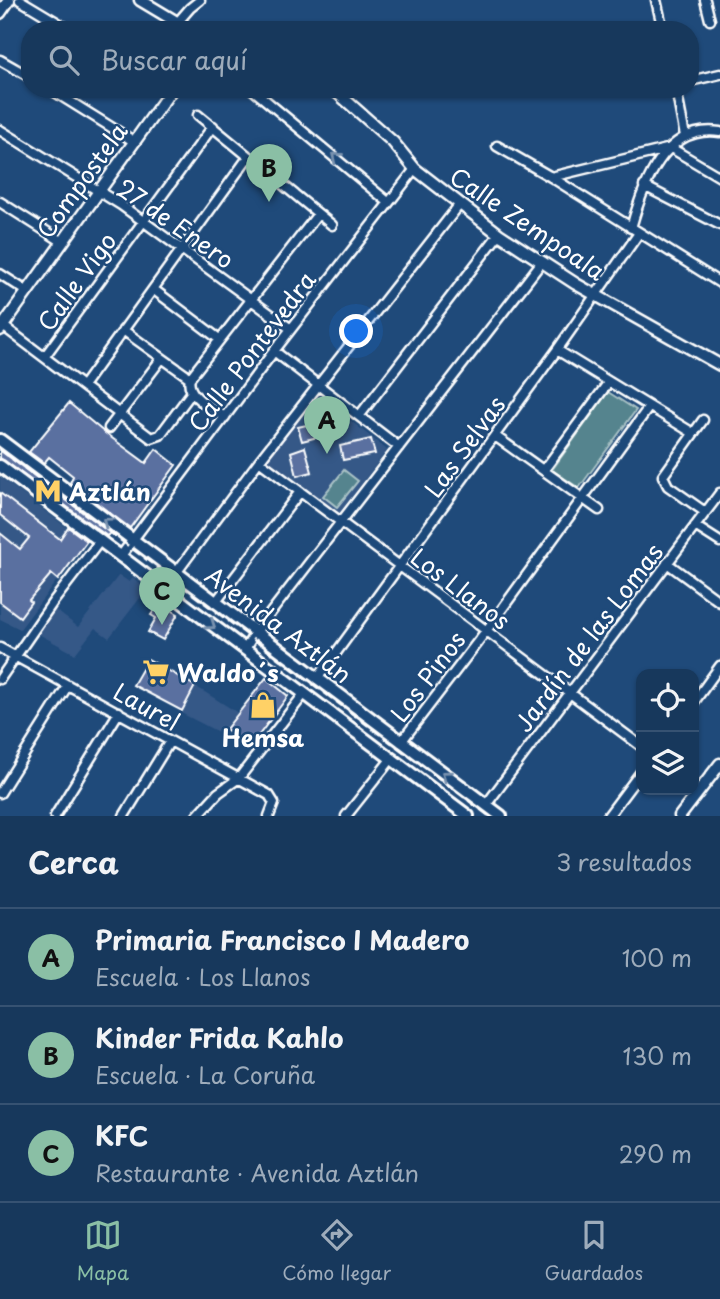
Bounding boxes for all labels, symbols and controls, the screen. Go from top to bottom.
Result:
search box [21,21,699,98]
text: Buscar aquí [101,40,247,79]
icon: search [45,41,83,79]
street label: Compostela [27,115,135,245]
pin: B [246,144,292,202]
one-way arrow [332,153,345,165]
street label: Calle Zempoala [443,158,613,288]
street label: 27 de Enero [110,169,242,277]
street label: Calle Vigo [28,224,124,338]
street label: Calle Pontevedra [179,263,324,439]
your location [339,314,373,348]
street label: Las Selvas [415,388,513,504]
pin: A [304,396,350,454]
place label: Aztlán [68,473,151,509]
metro station icon: Aztlán [33,476,63,506]
one-way arrow [102,518,114,530]
street label: Jardín de las Lomas [505,535,671,739]
street label: Los Llanos [404,539,518,637]
street label: Avenida Aztlán [198,557,360,691]
pin: C [139,567,185,625]
one-way arrow [204,617,217,630]
street label: Los Pinos [381,623,473,729]
place label: Waldo´s [177,654,279,690]
supermarket icon: Waldo´s [141,657,171,687]
map controls [636,669,699,795]
button: locate [636,669,699,732]
street label: Laurel [107,673,187,739]
shop icon: Hemsa [248,690,278,720]
place label: Hemsa [222,719,305,755]
button: layers [636,732,699,795]
one-way arrow [441,771,454,784]
text: Cerca [28,839,119,884]
text: 3 resultados [556,844,692,879]
text: Primaria Francisco I Madero [95,920,469,959]
text: A [42,940,60,975]
text: 100 m [622,940,692,975]
text: Escuela · Los Llanos [95,959,310,994]
text: Kinder Frida Kahlo [95,1018,343,1057]
text: B [43,1038,59,1073]
text: 130 m [622,1038,692,1073]
text: Escuela · La Coruña [95,1057,315,1092]
text: KFC [95,1116,148,1155]
text: C [42,1136,60,1171]
text: 290 m [619,1136,692,1171]
text: Restaurante · Avenida Aztlán [95,1155,419,1190]
tab: Mapa [77,1216,129,1286]
tab: Cómo llegar [282,1216,391,1286]
tab: Guardados [544,1216,643,1286]

